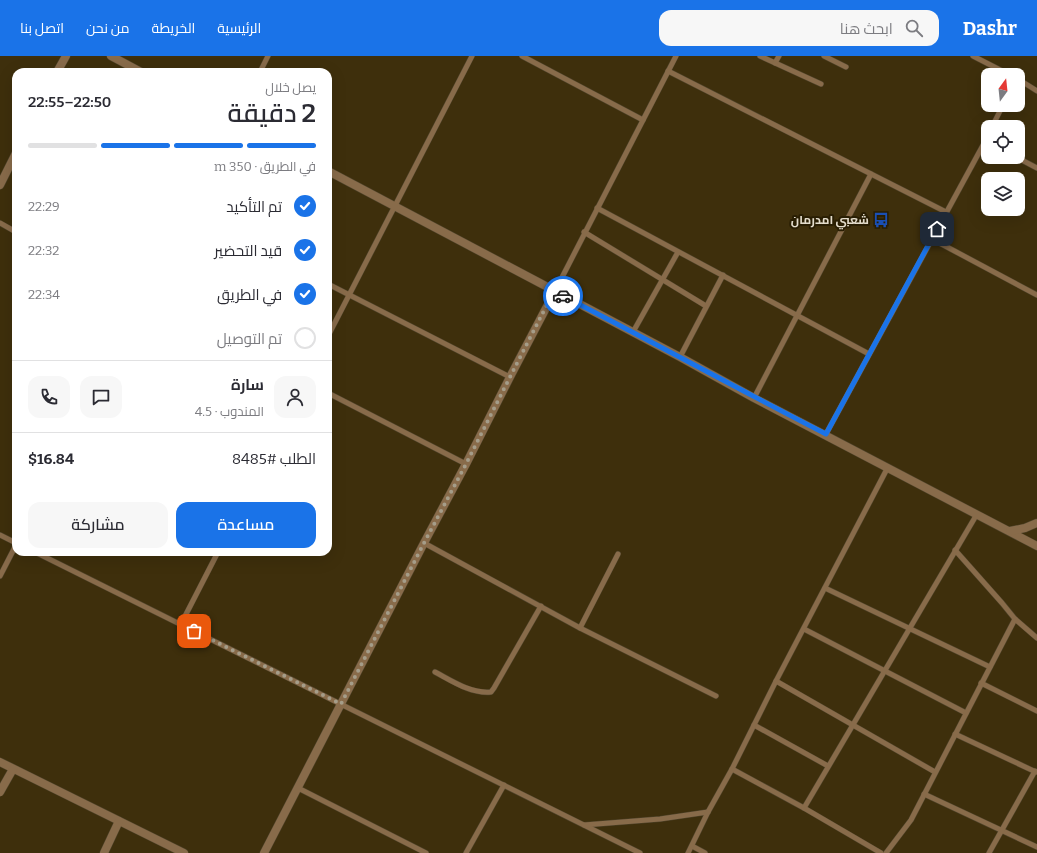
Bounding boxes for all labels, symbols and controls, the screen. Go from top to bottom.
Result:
search box [659,10,939,46]
icon: search [903,17,925,39]
text: Dashr [963,17,1017,40]
text: اتصل بنا [20,20,64,37]
text: من نحن [86,20,130,37]
text: الخريطة [152,20,195,37]
text: الرئيسية [217,20,261,37]
text: ابحث هنا [840,20,893,38]
north arrow [981,68,1025,112]
map controls [981,68,1025,216]
text: يصل خلال [265,80,316,95]
text: 22:50–22:55 [28,93,111,111]
text: 2 دقيقة [227,98,316,129]
button: locate [981,120,1025,164]
text: في الطريق · 350 m [214,159,316,174]
button: layers [981,172,1025,216]
icon: check [294,195,316,217]
text: تم التأكيد [226,198,282,216]
text: 22:29 [28,199,60,214]
bus stop icon: شعبي امدرمان [872,211,890,229]
pin [920,212,954,246]
place label: شعبي امدرمان [791,213,869,230]
icon: home [926,218,948,240]
icon: check [294,239,316,261]
text: قيد التحضير [214,242,282,260]
text: 22:32 [28,243,59,258]
courier [543,276,583,316]
icon: check [294,283,316,305]
icon: car [552,285,574,307]
text: في الطريق [217,286,282,304]
text: 22:34 [28,287,60,302]
text: تم التوصيل [217,330,282,348]
button: phone [28,376,70,418]
button: chat [80,376,122,418]
text: سارة [231,376,264,394]
button: person [274,376,316,418]
text: المندوب · 4.5 [195,404,264,419]
text: $16.84 [28,450,74,468]
text: الطلب #8485 [232,450,316,468]
button: مشاركة [28,502,168,548]
button: مساعدة [176,502,316,548]
pin [177,614,211,648]
icon: bag [183,620,205,642]

